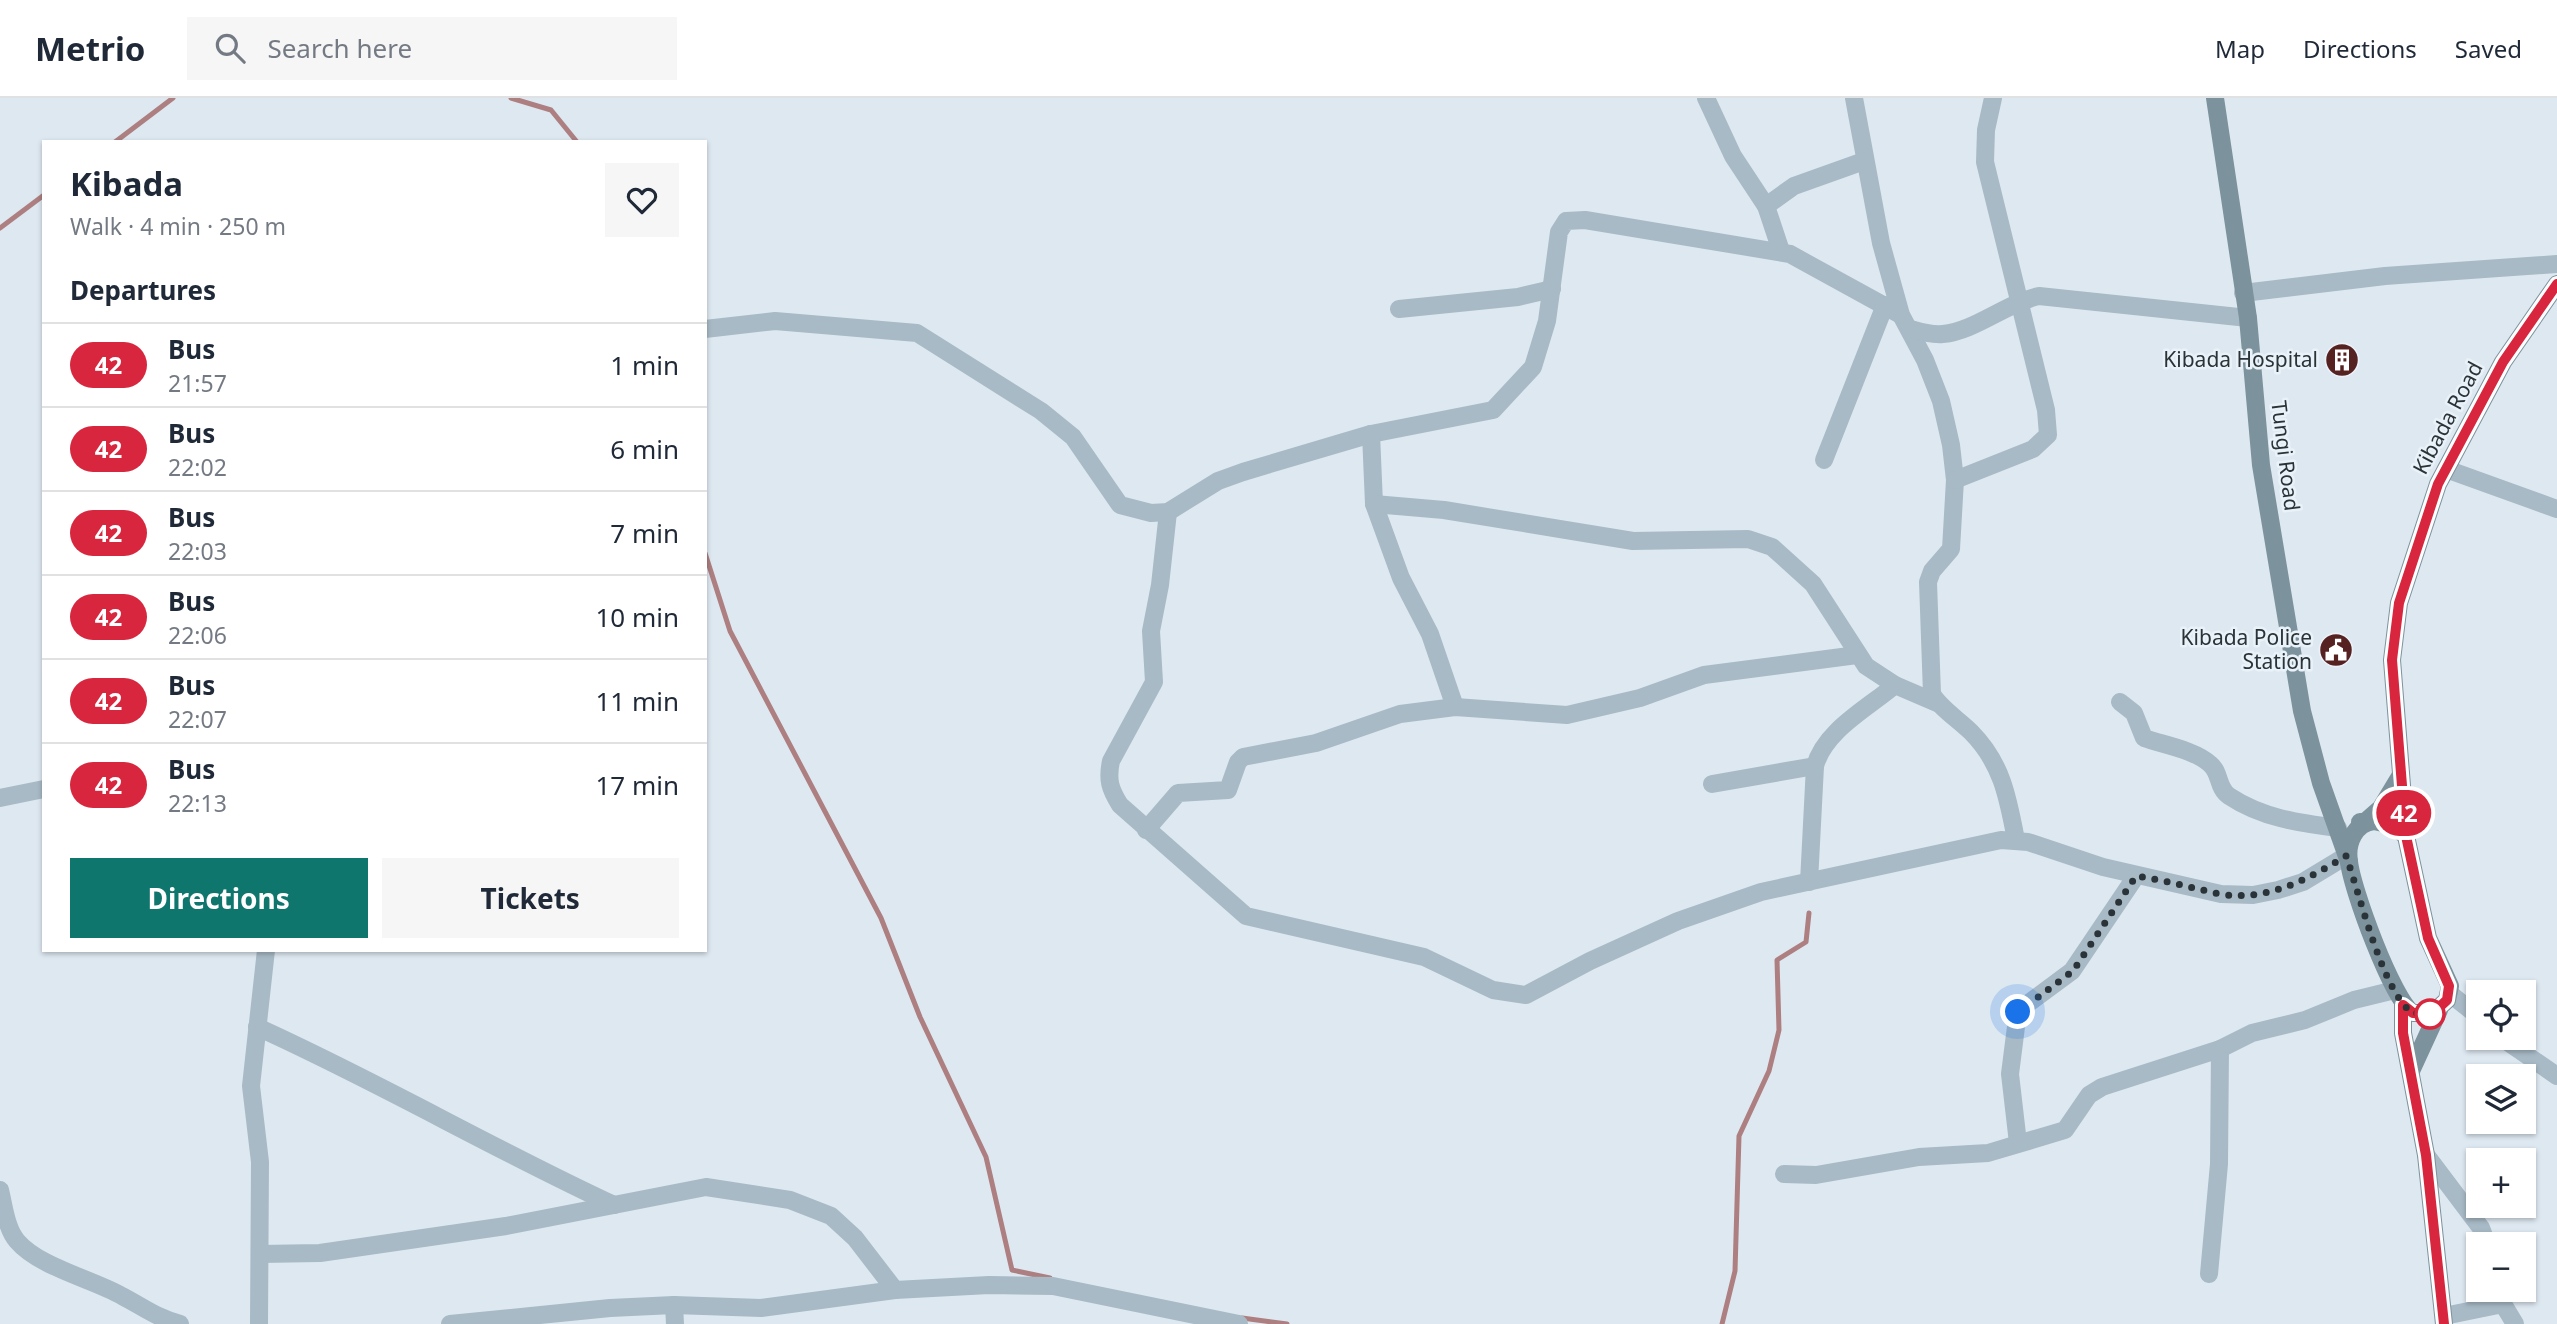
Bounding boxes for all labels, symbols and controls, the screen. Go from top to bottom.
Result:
search box [187,17,677,80]
text: Metrio [35,26,145,71]
icon: search [211,29,249,67]
text: Search here [267,30,412,66]
text: Map [2215,32,2265,65]
text: Directions [2303,32,2417,65]
text: Saved [2455,32,2522,65]
text: Kibada [70,161,183,206]
button: heart [605,163,679,237]
text: Walk · 4 min · 250 m [70,210,286,242]
text: Departures [70,272,216,308]
text: Bus [168,331,215,367]
building icon: Kibada Hospital [2323,341,2361,379]
place label: Kibada Hospital [2163,345,2318,373]
text: 1 min [610,347,679,383]
text: 42 [95,348,122,381]
street label: Kibada Road [2406,356,2489,479]
text: 21:57 [168,367,227,399]
street label: Tungi Road [2265,399,2307,513]
text: Bus [168,415,215,451]
text: 6 min [610,431,679,467]
text: 42 [95,432,122,465]
text: 22:02 [168,451,227,483]
text: Bus [168,499,215,535]
text: 7 min [610,515,679,551]
text: 42 [95,516,122,549]
text: 22:03 [168,535,227,567]
text: Bus [168,583,215,619]
text: 10 min [595,599,679,635]
text: 42 [95,600,122,633]
text: 22:06 [168,619,227,651]
place label: Kibada Police Station [2181,623,2312,675]
public building icon: Kibada Police Station [2317,631,2355,669]
text: Bus [168,667,215,703]
text: 11 min [595,683,679,719]
text: 42 [95,684,122,717]
text: 22:07 [168,703,227,735]
text: Bus [168,751,215,787]
text: 17 min [595,767,679,803]
text: 42 [95,768,122,801]
text: 22:13 [168,787,227,819]
line badge: 42 [2372,790,2436,836]
text: 42 [2390,796,2418,829]
button: Directions [70,858,368,938]
button: Tickets [382,858,679,938]
map controls [2466,980,2536,1302]
button: locate [2466,980,2536,1050]
your location [2000,994,2035,1029]
unlabelled marker [2415,999,2445,1029]
button: layers [2466,1064,2536,1134]
button: + [2466,1148,2536,1218]
button: − [2466,1232,2536,1302]

